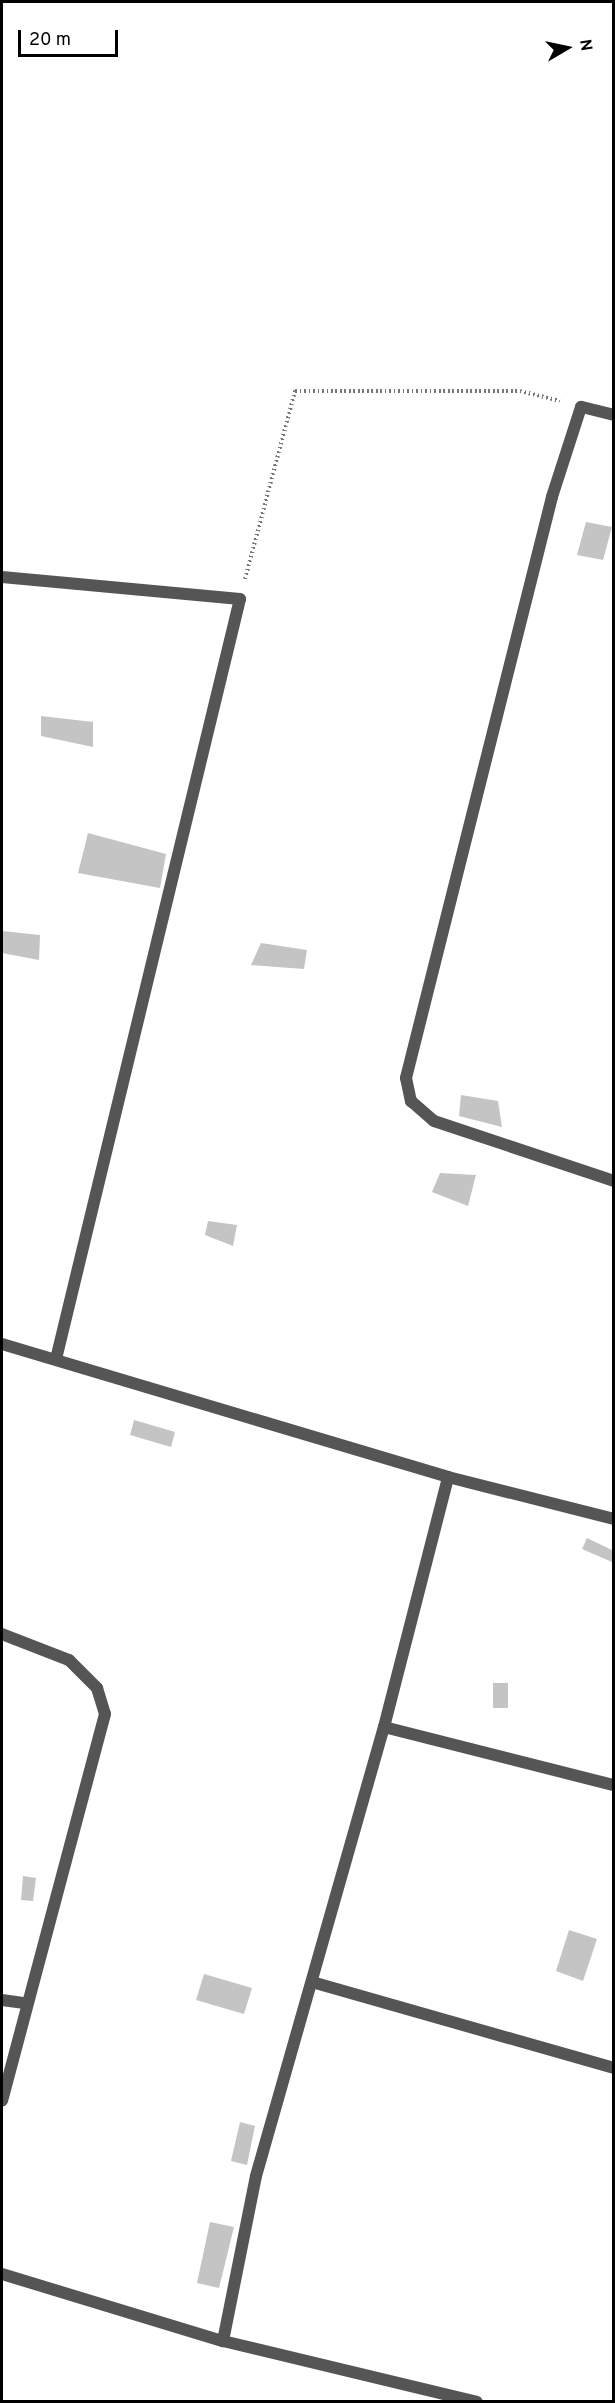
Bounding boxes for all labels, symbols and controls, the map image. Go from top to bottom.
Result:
scale bar [21,18,122,56]
north arrow [537,18,597,78]
text: 20 m [29,29,71,52]
text: N [574,38,596,52]

